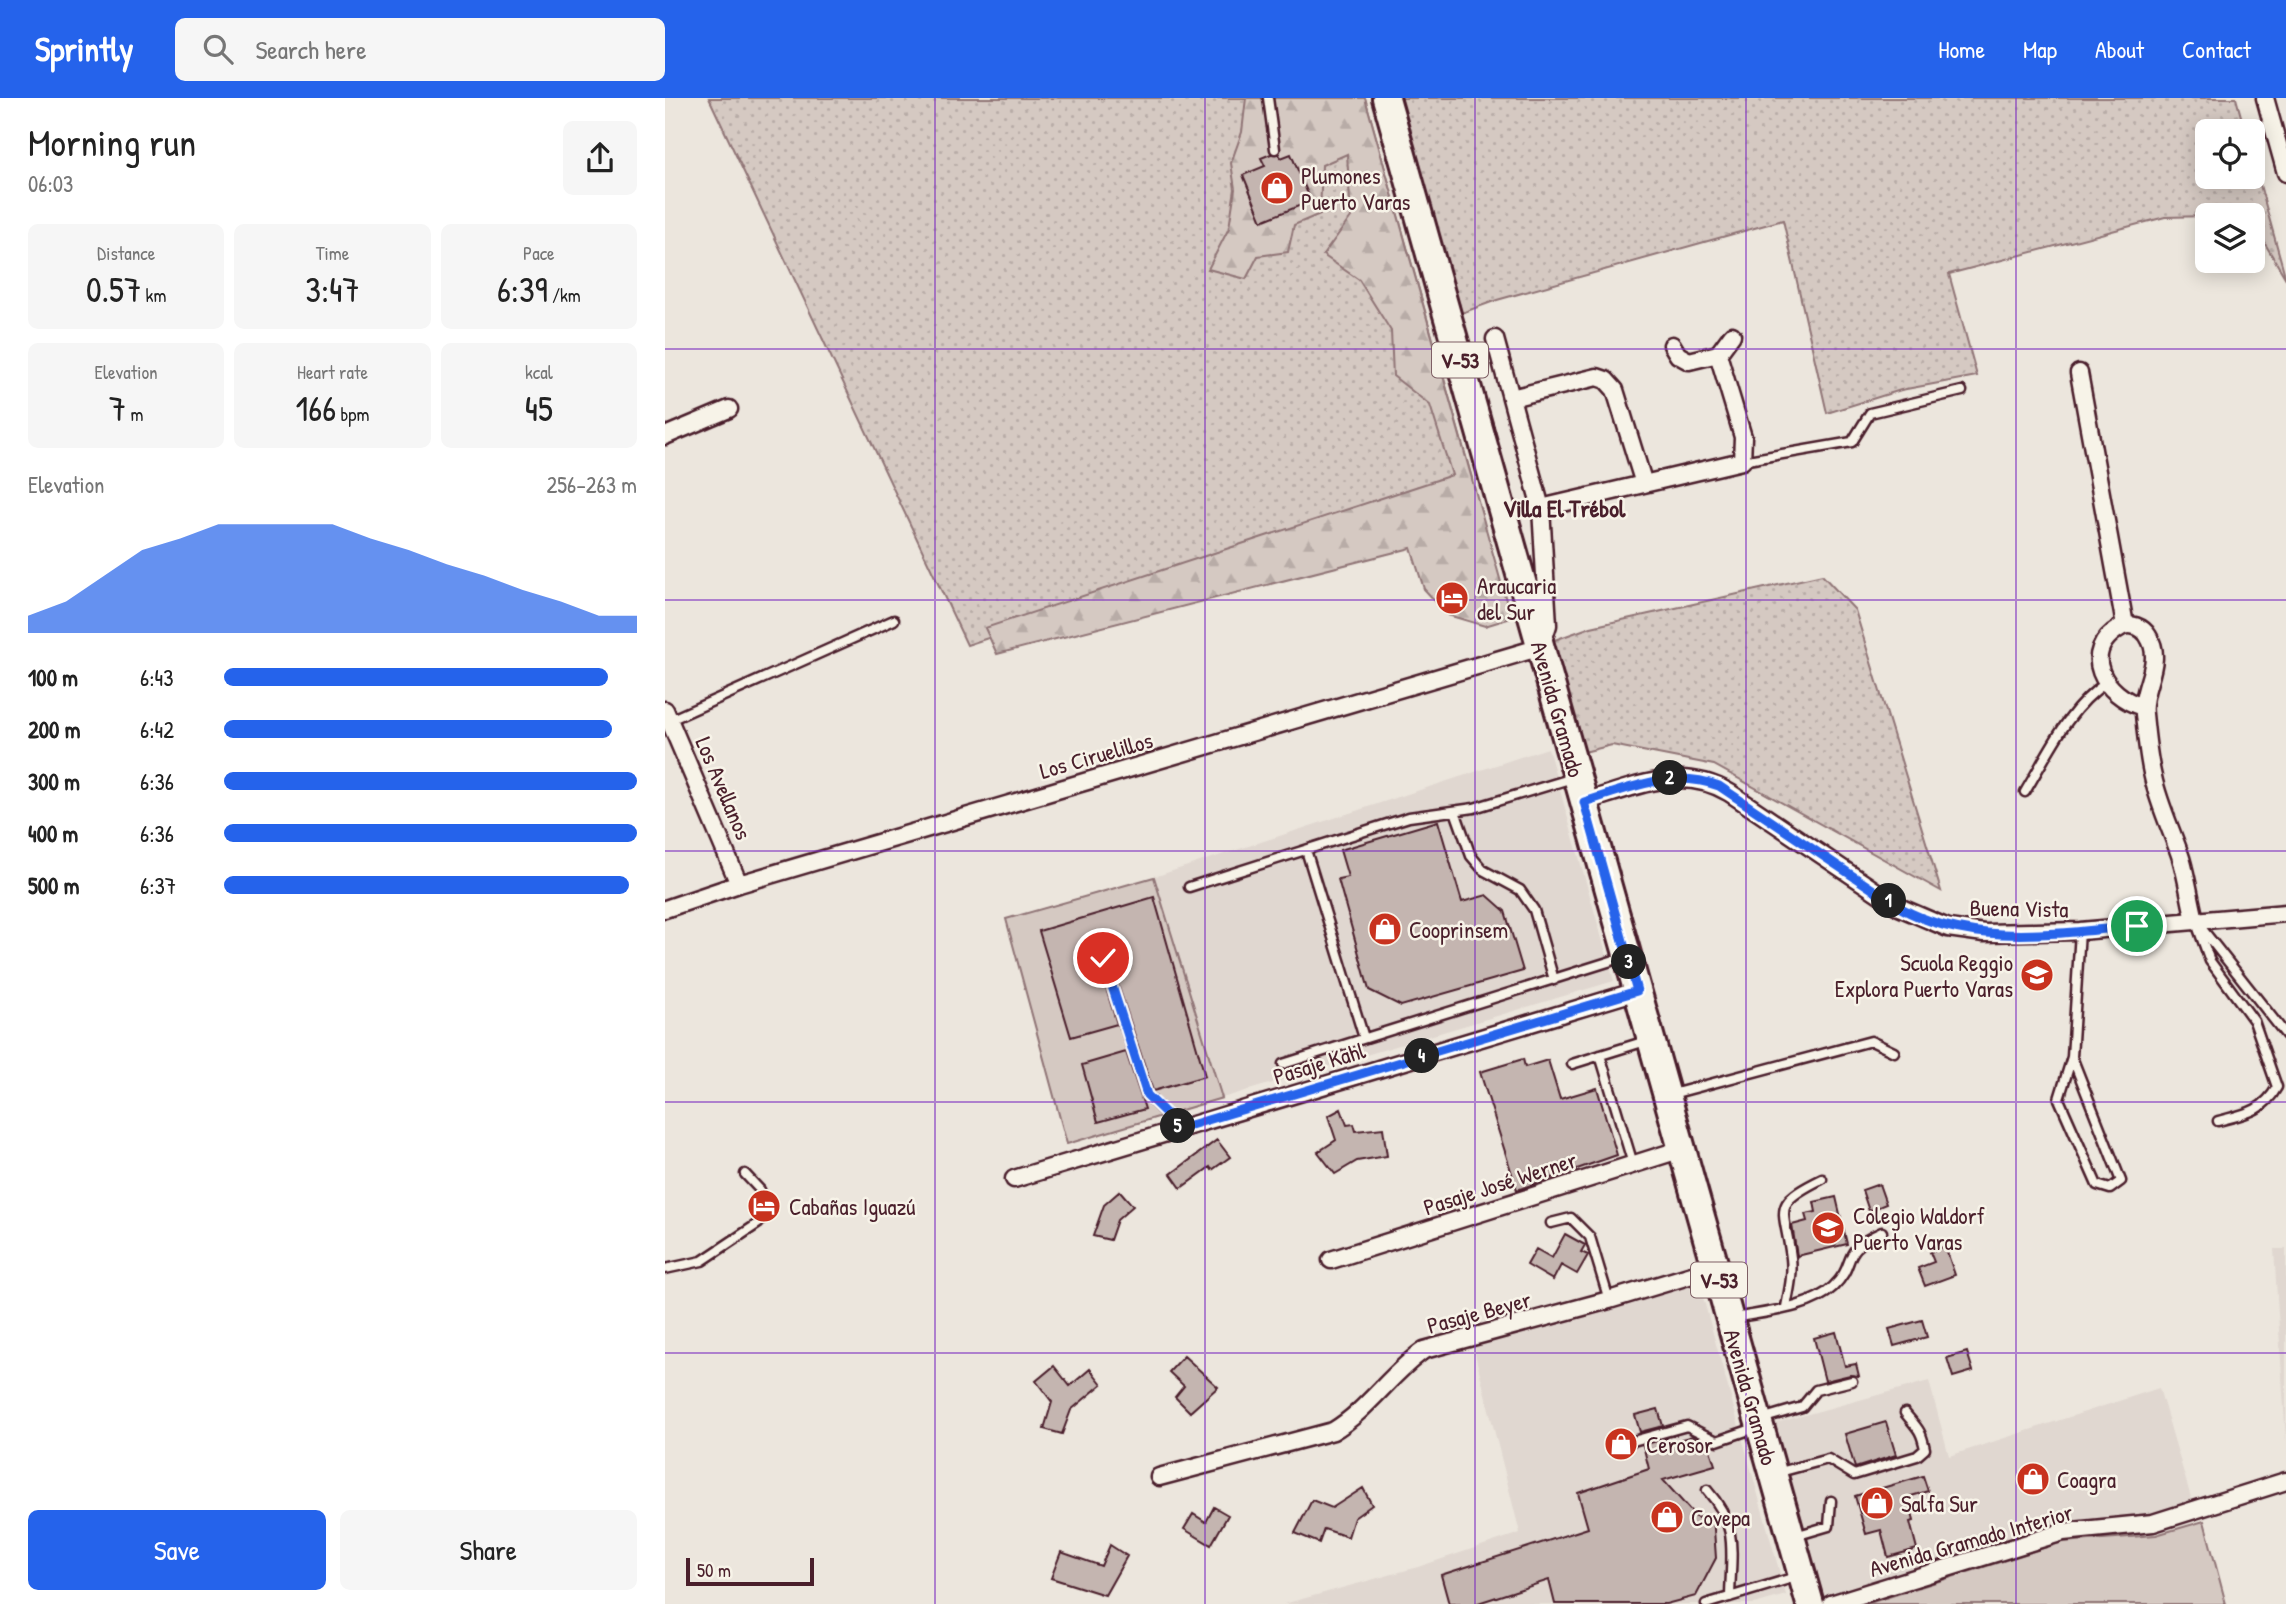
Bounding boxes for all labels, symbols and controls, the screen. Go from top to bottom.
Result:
search box [175,18,665,81]
text: Sprintly [35,27,133,71]
icon: search [199,30,237,68]
text: Search here [255,32,366,67]
text: Home [1938,33,1985,65]
text: Map [2023,33,2057,65]
text: About [2095,33,2144,65]
text: Contact [2182,33,2251,65]
text: Morning run [28,116,196,168]
map controls [2195,119,2265,273]
button: locate [2195,119,2265,189]
button: share [563,121,637,195]
place label: Plumones Puerto Varas [1301,160,1411,217]
text: 06:03 [28,168,73,199]
shop icon: Plumones Puerto Varas [1258,169,1296,207]
button: layers [2195,203,2265,273]
text: Distance [97,240,155,266]
text: Time [316,240,349,266]
text: Pace [523,240,555,266]
text: 0.57 [86,266,141,313]
text: 3:47 [305,266,360,313]
text: 6:39 [497,266,548,313]
text: km [141,282,166,308]
text: /km [548,282,581,308]
road number: V-53 [1432,342,1488,378]
text: Elevation [95,359,158,385]
text: Heart rate [297,359,368,385]
text: kcal [525,359,553,385]
text: 7 [109,385,126,432]
text: 166 [296,385,336,432]
text: 45 [525,385,553,432]
text: m [126,401,143,427]
text: bpm [336,401,369,427]
text: Elevation [28,469,104,500]
text: 256–263 m [546,469,637,500]
district label: Villa El Trébol [1503,492,1626,524]
place label: Araucaria del Sur [1477,570,1556,627]
hotel icon: Araucaria del Sur [1433,579,1471,617]
street label: Avenida Gramado [1524,637,1592,781]
text: 100 m [28,662,78,693]
text: 6:43 [140,662,173,693]
text: 200 m [28,714,80,745]
text: 6:42 [140,714,174,745]
street label: Los Ciruelillos [1036,724,1156,786]
street label: Los Avellanos [688,732,760,844]
pin: 2 [1653,760,1688,796]
text: 2 [1665,764,1674,790]
text: 300 m [28,766,80,797]
text: 6:36 [140,766,174,797]
text: 400 m [28,818,78,849]
text: 6:36 [140,818,174,849]
text: 500 m [28,870,79,901]
text: 6:37 [140,870,176,901]
pin: 1 [1871,884,1907,918]
text: 1 [1885,887,1892,913]
street label: Buena Vista [1969,892,2069,924]
pin [2107,896,2167,956]
icon: arrive [2118,907,2156,945]
shop icon: Cooprinsem [1366,910,1404,948]
place label: Cooprinsem [1409,914,1508,945]
pin [1073,928,1133,988]
icon: check [1084,939,1122,977]
pin: 3 [1611,944,1647,980]
place label: Scuola Reggio Explora Puerto Varas [1835,947,2013,1004]
text: 3 [1624,948,1633,974]
school or university icon: Scuola Reggio Explora Puerto Varas [2018,956,2056,994]
street label: Pasaje Kahl [1269,1034,1370,1092]
pin: 4 [1405,1038,1439,1074]
text: 4 [1418,1042,1425,1068]
pin: 5 [1161,1108,1195,1144]
text: 5 [1173,1112,1182,1138]
street label: Pasaje José Werner [1419,1144,1581,1222]
hotel icon: Cabañas Iguazú [745,1187,783,1225]
place label: Cabañas Iguazú [789,1191,916,1222]
place label: Colegio Waldorf Puerto Varas [1853,1200,1985,1257]
school or university icon: Colegio Waldorf Puerto Varas [1809,1209,1847,1247]
road number: V-53 [1691,1262,1747,1298]
street label: Pasaje Beyer [1424,1283,1535,1341]
street label: Avenida Gramado [1717,1325,1785,1469]
shop icon: Cerosor [1602,1425,1640,1463]
place label: Cerosor [1646,1429,1713,1460]
shop icon: Coagra [2014,1460,2052,1498]
place label: Coagra [2057,1464,2116,1495]
shop icon: Salfa Sur [1858,1484,1896,1522]
place label: Salfa Sur [1901,1488,1978,1519]
street label: Avenida Gramado Interior [1866,1496,2077,1584]
shop icon: Covepa [1648,1498,1686,1536]
place label: Covepa [1691,1502,1750,1533]
button: Save [28,1510,326,1590]
button: Share [340,1510,637,1590]
scale bar [686,1555,814,1587]
text: 50 m [697,1557,731,1583]

